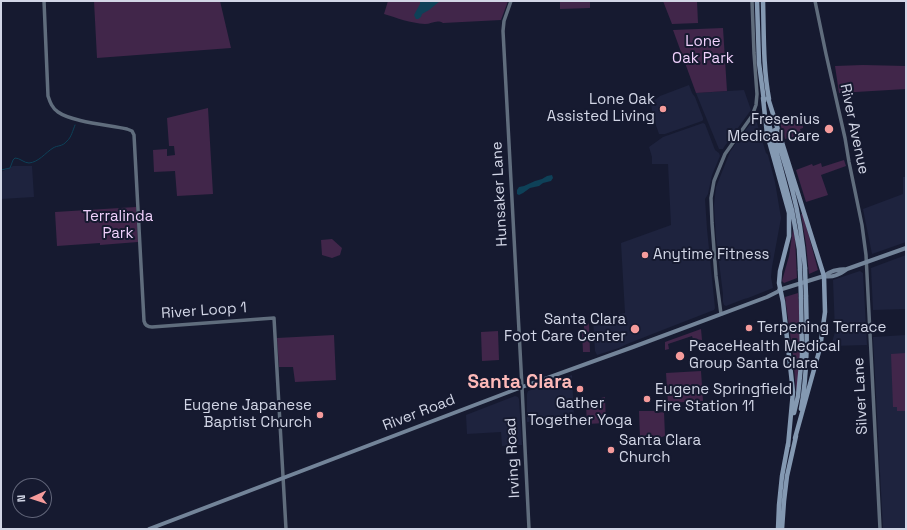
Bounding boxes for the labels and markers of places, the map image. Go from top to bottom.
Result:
place label: Lone Oak Assisted Living [547,91,655,126]
marker: Lone Oak Assisted Living [658,104,668,114]
place label: Fresenius Medical Care [727,111,820,146]
marker: Fresenius Medical Care [823,123,835,135]
place label: Anytime Fitness [653,246,769,264]
marker: Anytime Fitness [640,250,650,260]
place label: Santa Clara Foot Care Center [504,311,626,346]
place label: Terpening Terrace [757,319,886,337]
marker: Santa Clara Foot Care Center [629,323,641,335]
marker: Terpening Terrace [744,323,754,333]
place label: PeaceHealth Medical Group Santa Clara [689,338,840,373]
marker: PeaceHealth Medical Group Santa Clara [674,350,686,362]
place label: Eugene Springfield Fire Station 11 [655,381,792,416]
marker: Gather Together Yoga [575,384,585,394]
marker: Eugene Springfield Fire Station 11 [642,394,652,404]
place label: Gather Together Yoga [528,395,632,430]
place label: Eugene Japanese Baptist Church [184,397,312,432]
marker: Eugene Japanese Baptist Church [315,410,325,420]
place label: Santa Clara Church [619,432,701,467]
marker: Santa Clara Church [606,445,616,455]

